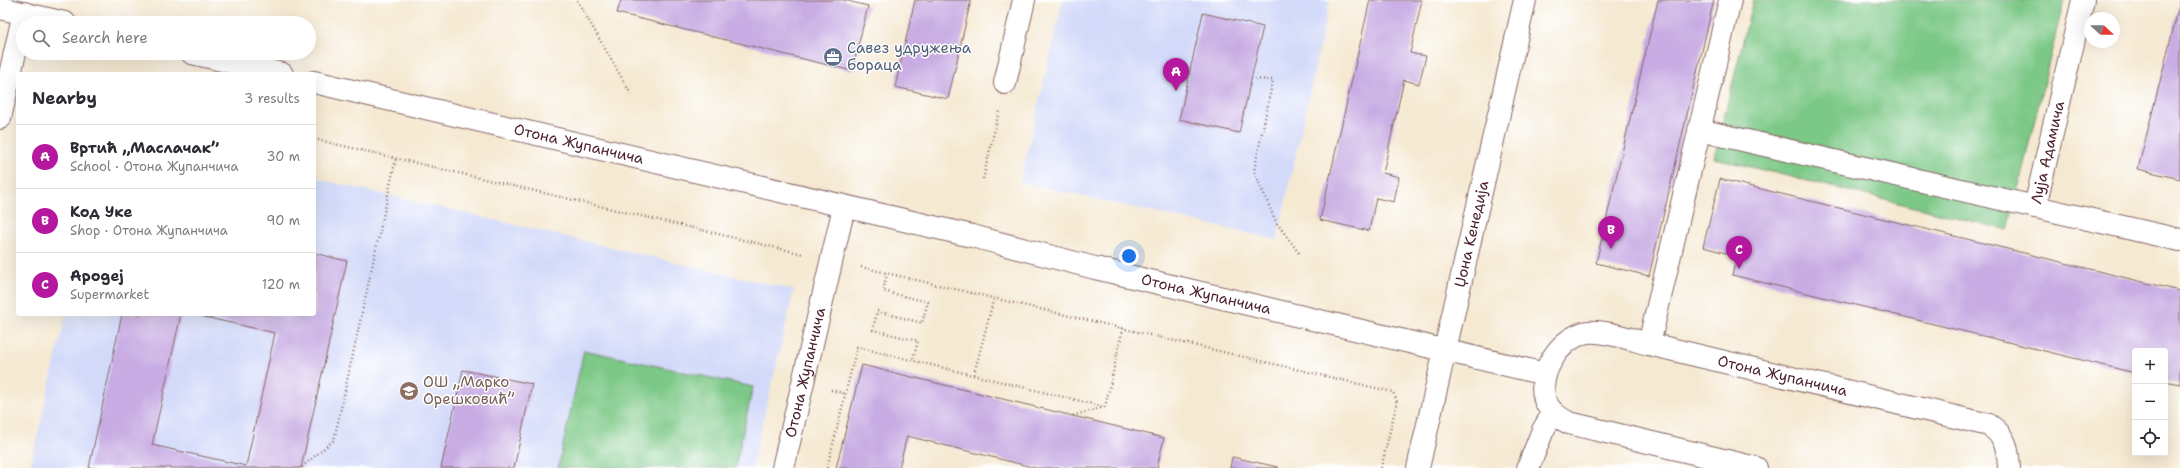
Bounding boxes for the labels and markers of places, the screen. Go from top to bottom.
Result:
place label: Савез удружења бораца [847,38,972,75]
office icon: Савез удружења бораца [822,46,844,68]
pin: A [1163,58,1189,91]
pin: B [1598,216,1624,249]
pin: C [1726,236,1752,269]
place label: ОШ „Марко Орешковић” [423,372,515,409]
school or university icon: ОШ „Марко Орешковић” [398,380,420,402]

